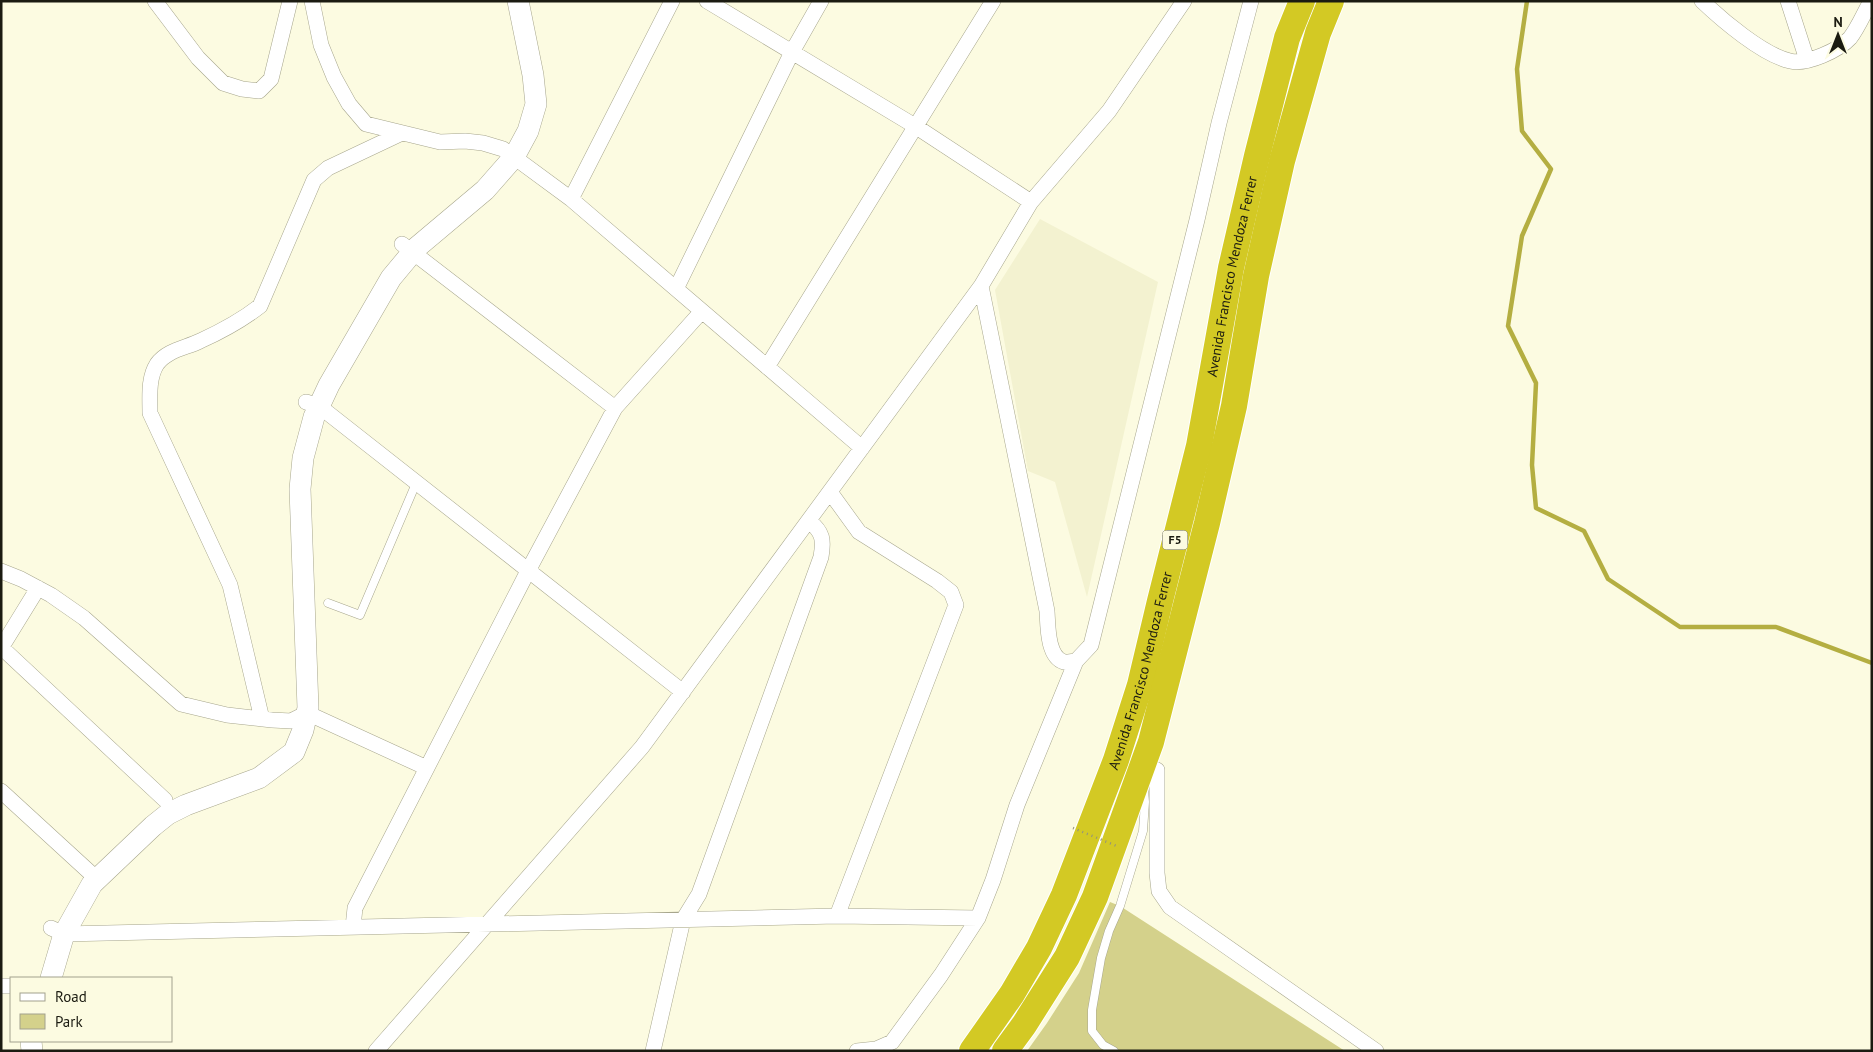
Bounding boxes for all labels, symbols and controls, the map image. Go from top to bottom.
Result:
north arrow [1813,10,1863,60]
text: N [1833,13,1843,31]
street label: Avenida Francisco Mendoza Ferrer [1203,174,1261,378]
road number: F5 [1162,530,1188,550]
street label: Avenida Francisco Mendoza Ferrer [1104,570,1176,772]
legend [10,977,172,1042]
text: Road [55,987,87,1006]
text: Park [55,1012,83,1031]

